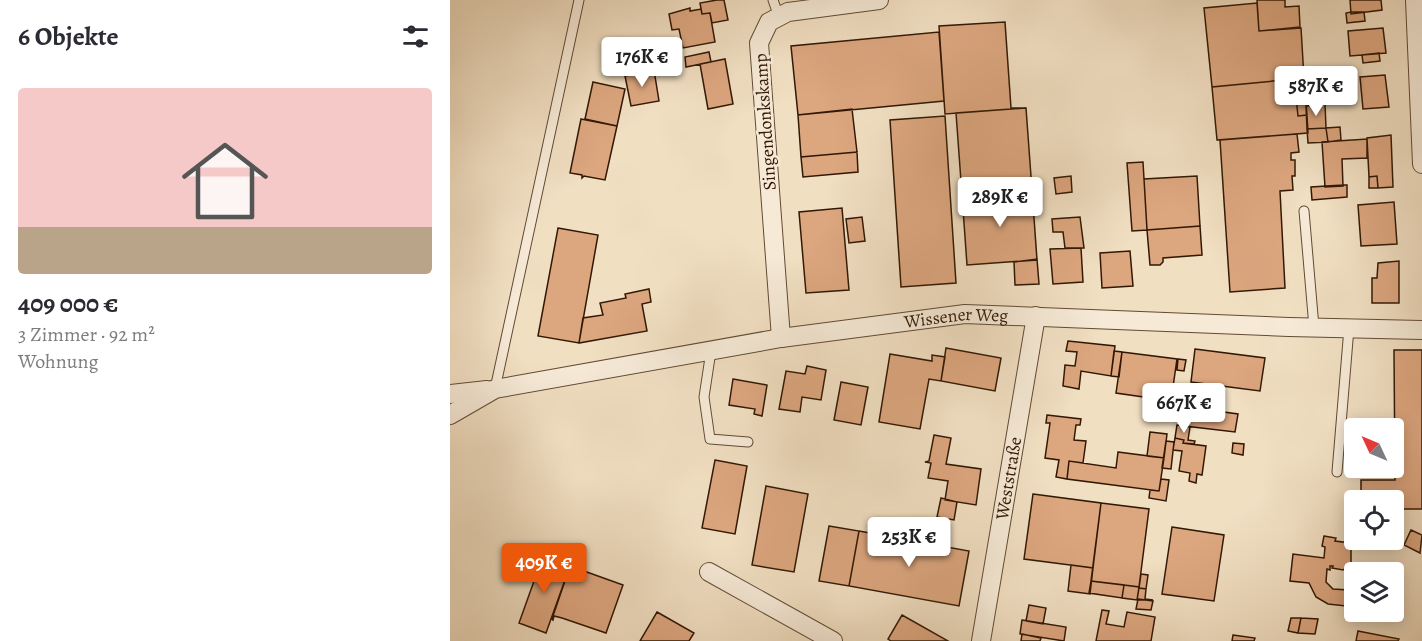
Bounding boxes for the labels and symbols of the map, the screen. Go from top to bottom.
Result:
pin: 176K € [593,37,691,88]
street label: Singendonkskamp [748,53,782,191]
pin: 587K € [1267,66,1365,117]
pin: 289K € [951,177,1049,228]
street label: Wissener Weg [902,302,1009,334]
pin: 667K € [1135,383,1233,434]
north arrow [1344,418,1404,478]
street label: Weststraße [990,435,1027,523]
pin: 253K € [860,517,958,568]
pin: 409K € [495,543,593,594]

